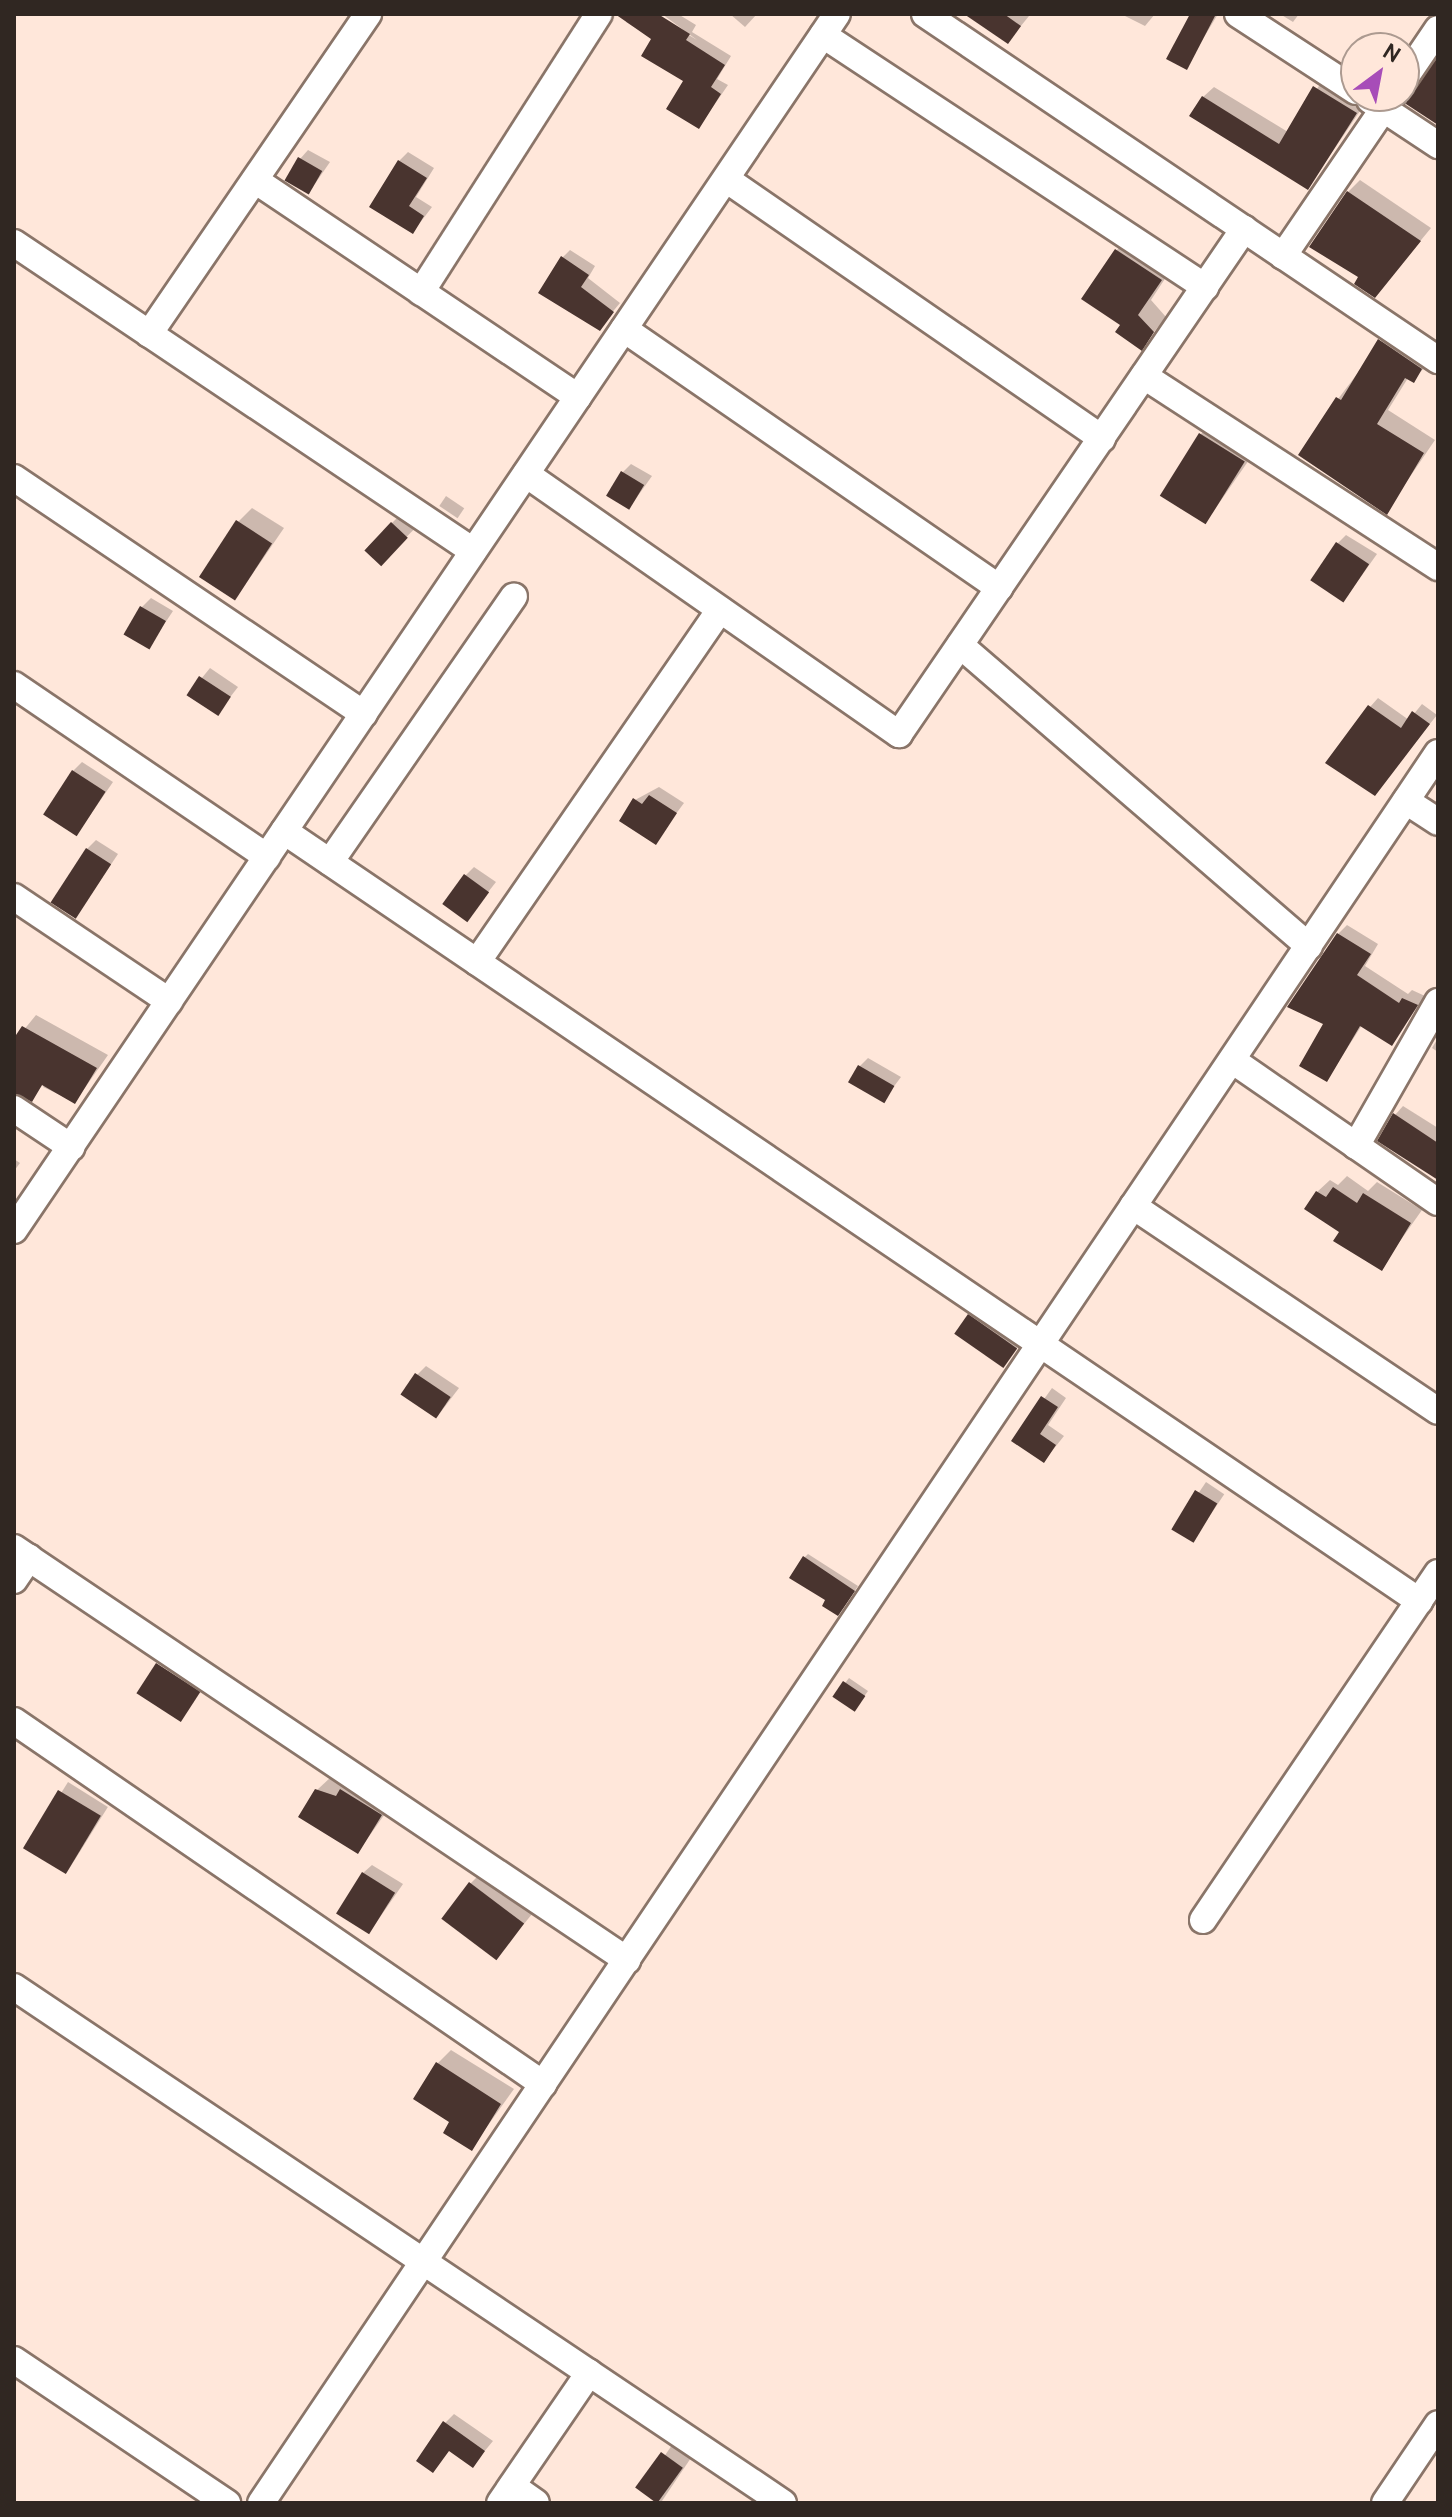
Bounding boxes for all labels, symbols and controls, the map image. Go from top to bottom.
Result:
north arrow [1340,32,1420,112]
text: N [1378,37,1406,68]

